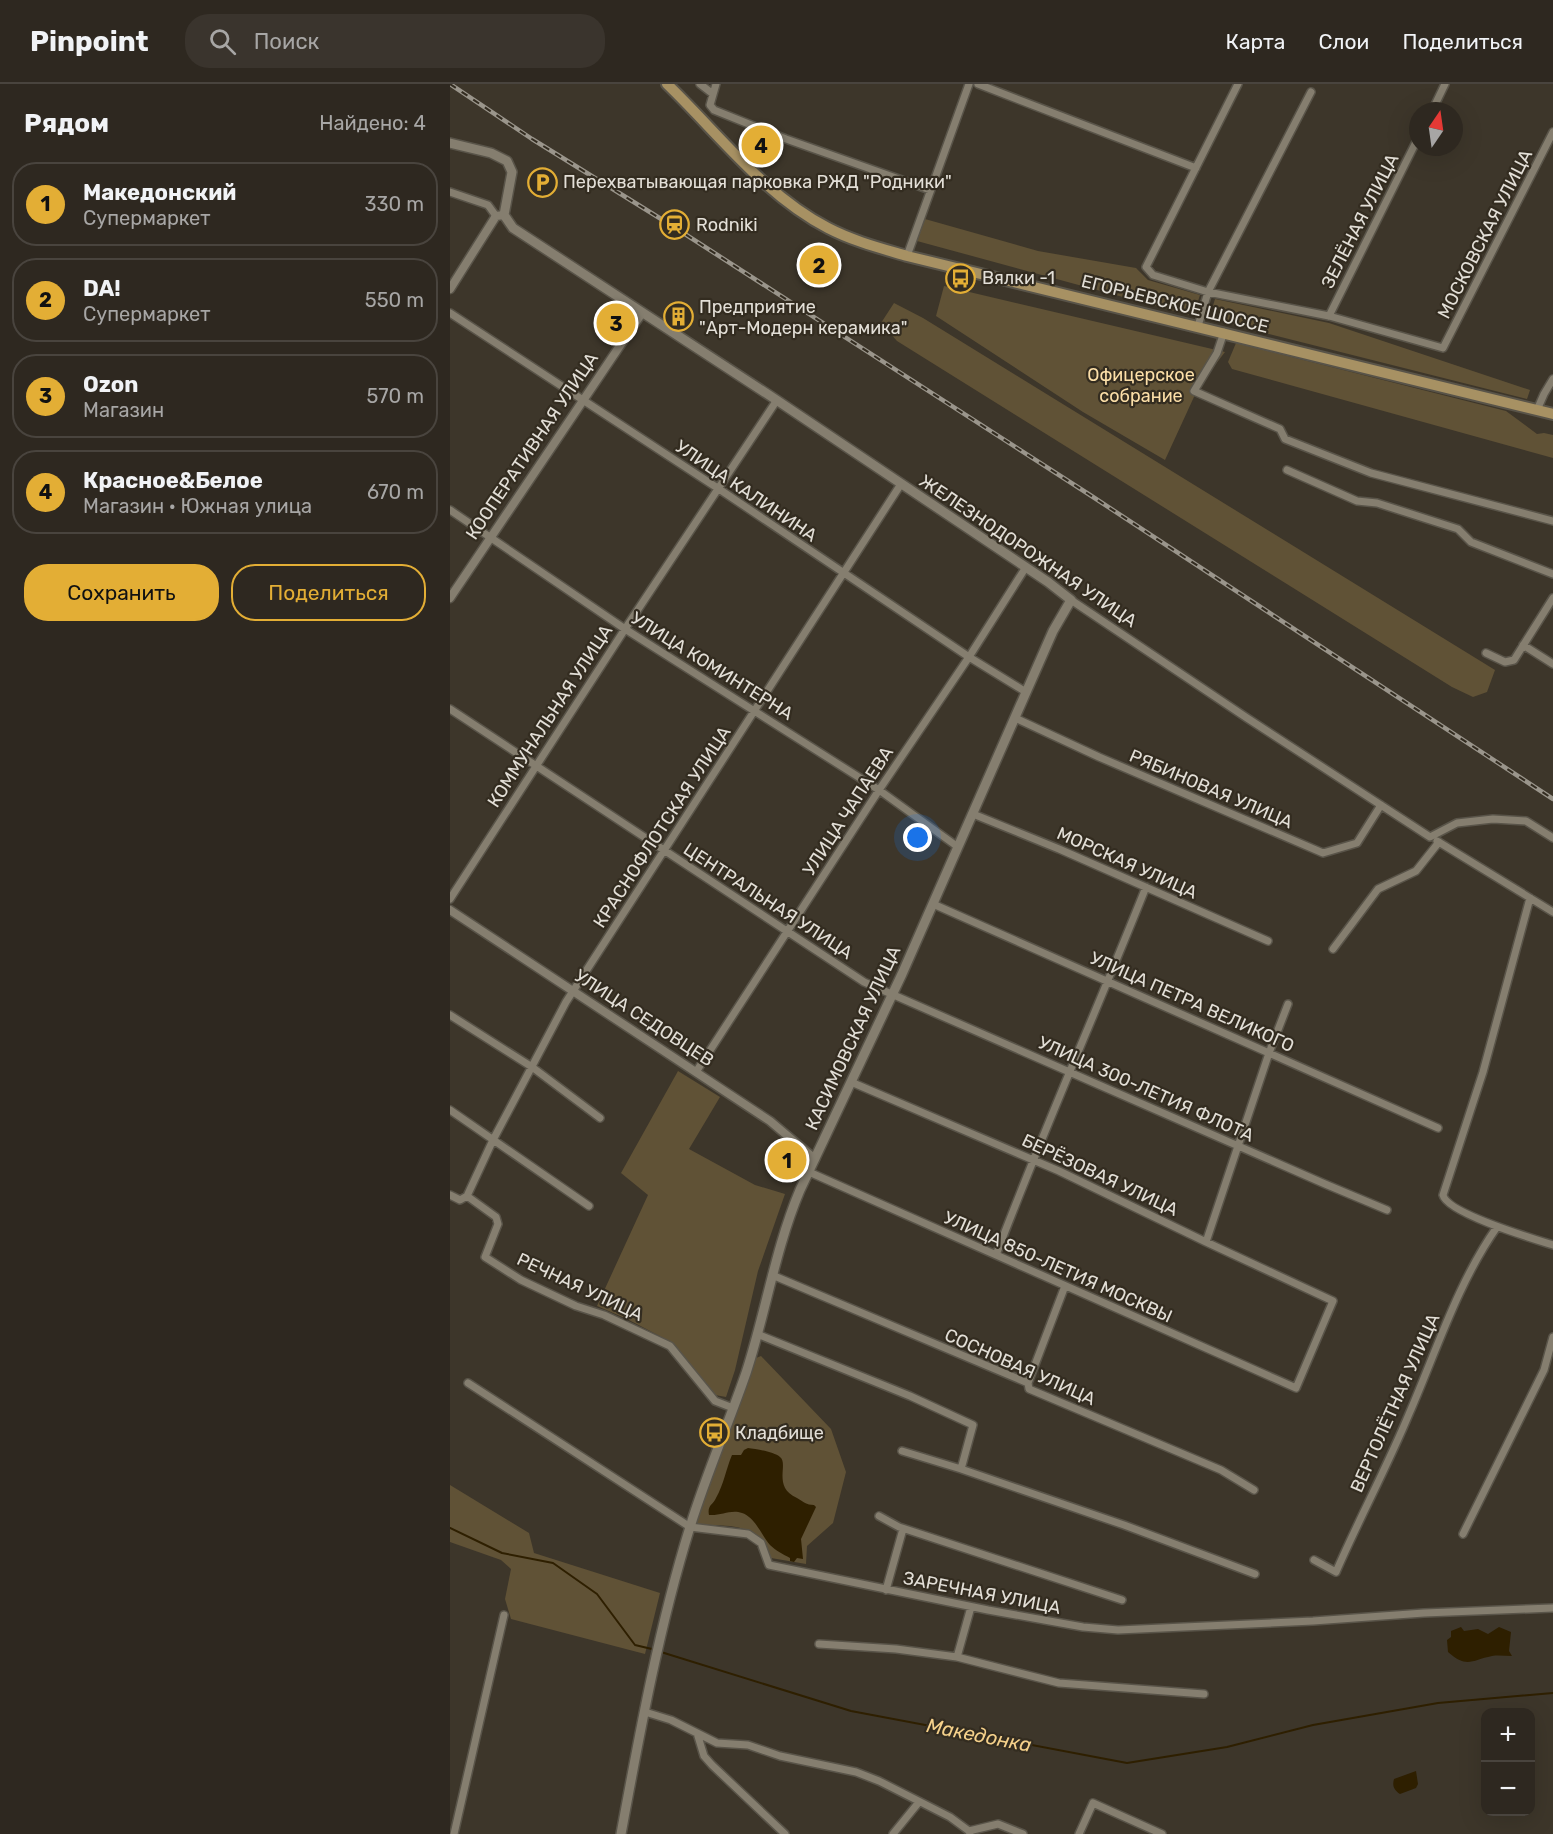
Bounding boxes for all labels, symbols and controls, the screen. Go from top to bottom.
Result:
search box [185,14,605,68]
text: Pinpoint [30,25,149,58]
icon: search [206,25,239,58]
text: Поиск [254,28,319,55]
text: Карта [1225,29,1285,54]
text: Слои [1318,29,1369,54]
text: Поделиться [1402,29,1523,54]
north arrow [1409,102,1463,156]
text: Рядом [24,108,109,139]
text: Найдено: 4 [319,111,426,135]
pin: 4 [742,122,780,168]
street label: МОСКОВСКАЯ УЛИЦА [1433,146,1537,322]
street label: ЗЕЛЁНАЯ УЛИЦА [1317,150,1403,292]
parking icon: Перехватывающая парковка РЖД "Родники" [526,166,558,198]
place label: Перехватывающая парковка РЖД "Родники" [563,171,952,193]
text: Македонский [83,179,236,206]
text: 1 [41,192,50,216]
text: 330 m [365,192,424,216]
text: Супермаркет [83,206,211,230]
station icon: Rodniki [659,209,691,241]
place label: Rodniki [696,214,758,236]
pin: 2 [800,242,838,288]
bus stop icon: Вялки -1 [945,262,977,294]
place label: Вялки -1 [982,267,1055,289]
street label: ЕГОРЬЕВСКОЕ ШОССЕ [1079,270,1271,338]
text: DA! [83,275,121,302]
text: 2 [39,288,52,312]
text: 550 m [365,288,424,312]
place label: Предприятие "Арт-Модерн керамика" [699,296,907,339]
pin: 3 [596,300,636,346]
building icon: Предприятие "Арт-Модерн керамика" [662,301,694,333]
text: Супермаркет [83,302,211,326]
street label: КООПЕРАТИВНАЯ УЛИЦА [461,348,603,544]
park label: Офицерское собрание [1087,364,1195,407]
text: Ozon [83,371,138,398]
text: 3 [39,384,52,408]
text: 570 m [366,384,424,408]
text: Магазин [83,398,164,422]
street label: УЛИЦА КАЛИНИНА [671,435,821,547]
text: Красное&Белое [83,467,263,494]
street label: ЖЕЛЕЗНОДОРОЖНАЯ УЛИЦА [915,470,1141,632]
text: 4 [39,480,52,504]
text: 670 m [367,480,424,504]
text: Магазин · Южная улица [83,494,312,518]
button: Сохранить [24,564,219,621]
button: Поделиться [231,564,426,621]
street label: УЛИЦА КОМИНТЕРНА [627,607,797,725]
street label: КОММУНАЛЬНАЯ УЛИЦА [483,621,617,811]
street label: КРАСНОФЛОТСКАЯ УЛИЦА [588,722,736,932]
street label: УЛИЦА ЧАПАЕВА [798,742,898,880]
street label: РЯБИНОВАЯ УЛИЦА [1126,745,1296,833]
street label: МОРСКАЯ УЛИЦА [1053,822,1201,904]
your location [903,823,932,852]
street label: ЦЕНТРАЛЬНАЯ УЛИЦА [679,838,857,964]
street label: КАСИМОВСКАЯ УЛИЦА [801,942,905,1134]
street label: УЛИЦА ПЕТРА ВЕЛИКОГО [1086,947,1298,1057]
street label: УЛИЦА СЕДОВЦЕВ [570,965,718,1071]
street label: УЛИЦА 300-ЛЕТИЯ ФЛОТА [1035,1031,1257,1147]
street label: БЕРЁЗОВАЯ УЛИЦА [1018,1129,1182,1221]
pin: 1 [768,1138,806,1182]
street label: УЛИЦА 850-ЛЕТИЯ МОСКВЫ [940,1207,1176,1327]
street label: РЕЧНАЯ УЛИЦА [513,1248,647,1326]
street label: ВЕРТОЛЁТНАЯ УЛИЦА [1346,1310,1444,1496]
street label: СОСНОВАЯ УЛИЦА [941,1324,1099,1410]
bus stop icon: Кладбище [698,1417,730,1449]
place label: Кладбище [735,1422,824,1444]
street label: ЗАРЕЧНАЯ УЛИЦА [901,1567,1063,1619]
map controls [1481,1708,1535,1816]
button: + [1481,1708,1535,1762]
water label: Македонка [924,1713,1034,1757]
button: − [1481,1762,1535,1816]

